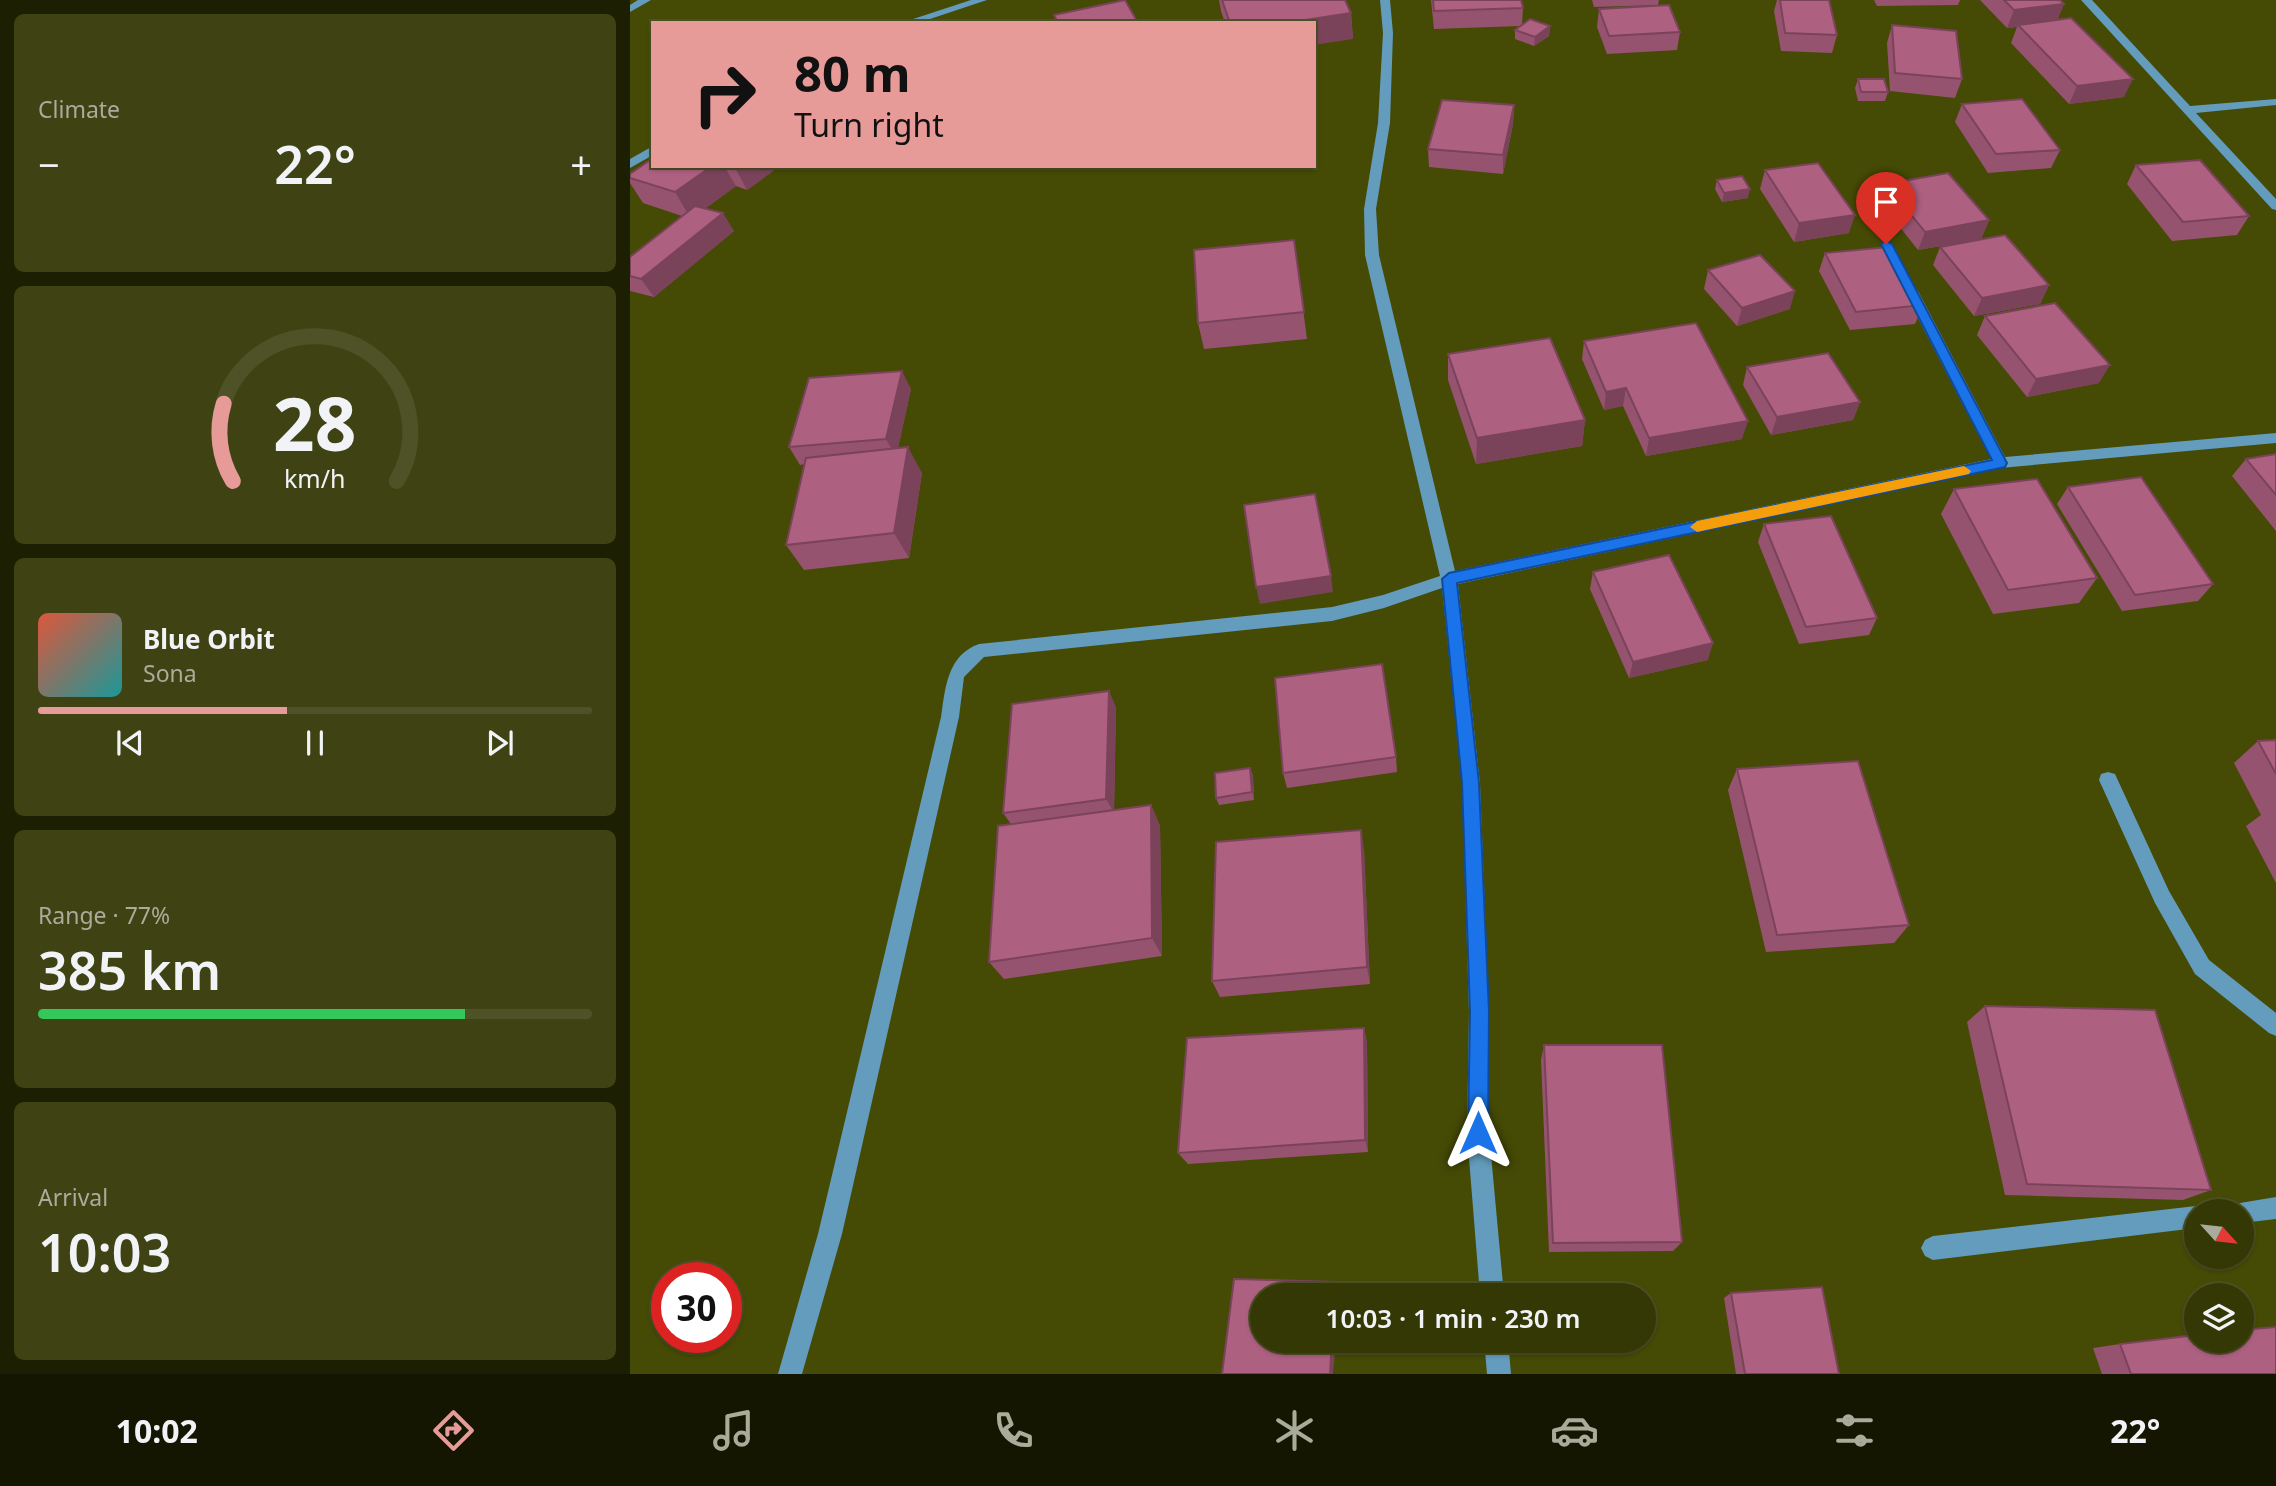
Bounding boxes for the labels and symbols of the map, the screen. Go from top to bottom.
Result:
pin [1856,172,1916,244]
position arrow [1441,1096,1515,1170]
north arrow [2184,1199,2254,1269]
speed limit sign: 30 [651,1262,742,1353]

